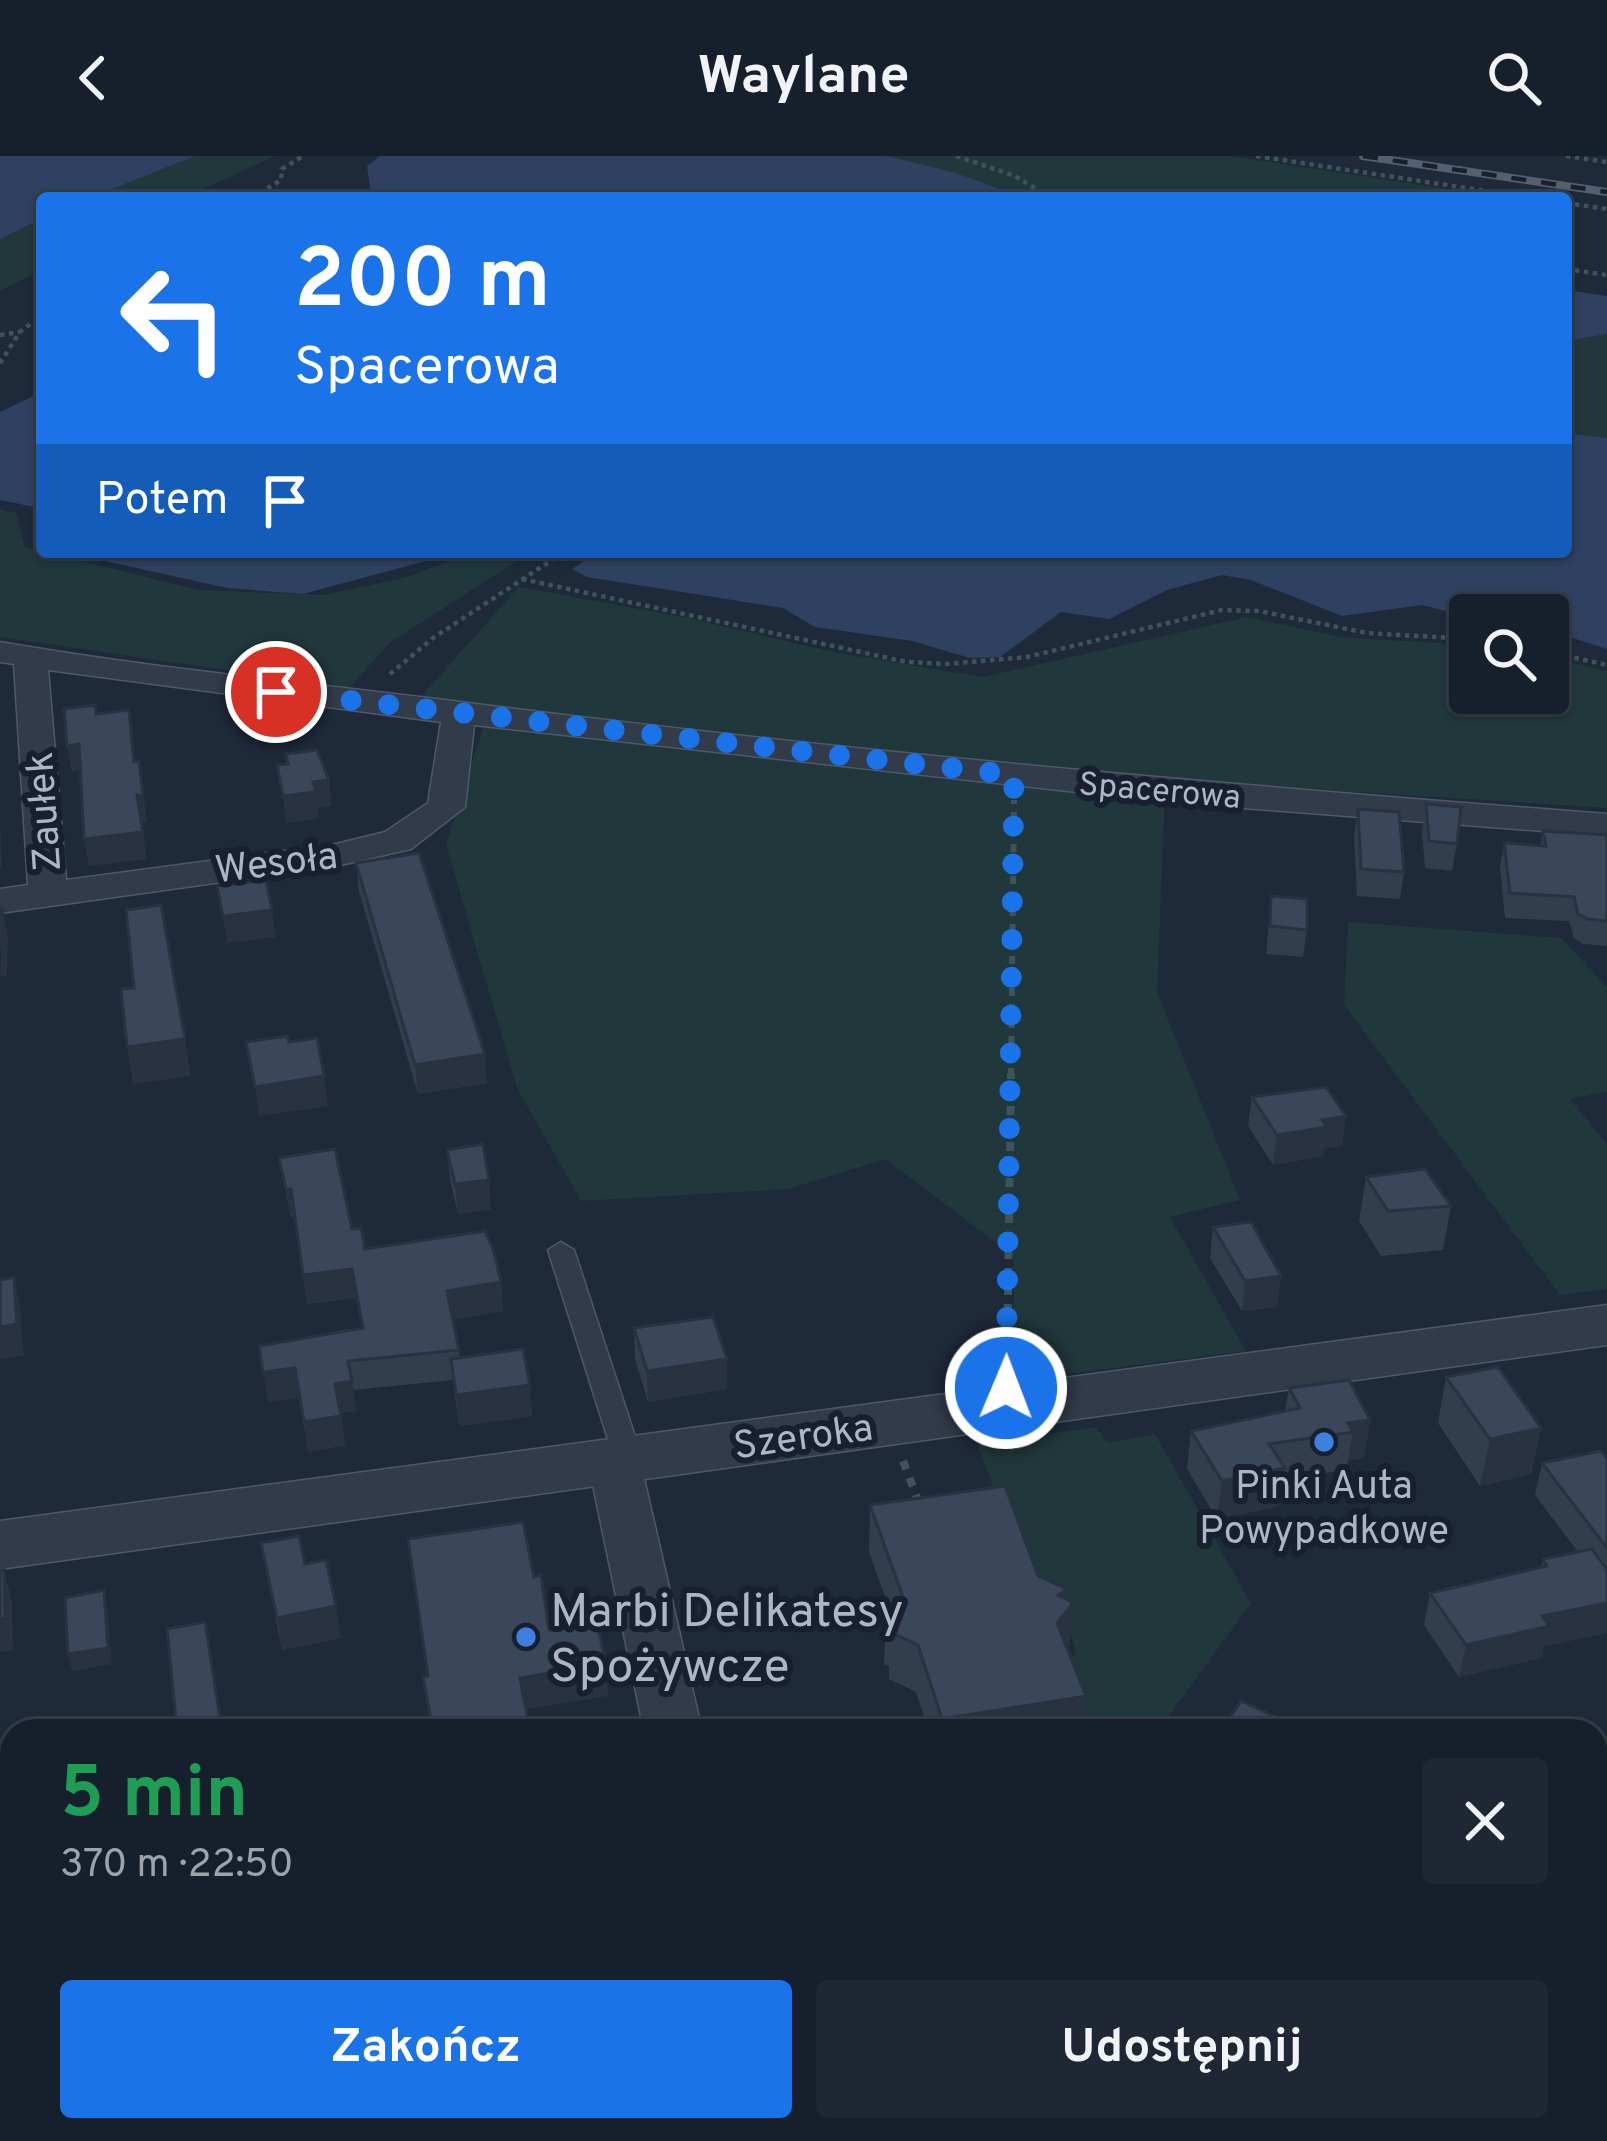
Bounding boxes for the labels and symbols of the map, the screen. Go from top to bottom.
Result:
pin [225,641,327,743]
street label: Zaułek [18,750,75,873]
street label: Spacerowa [1077,765,1242,821]
street label: Wesoła [213,834,341,897]
position arrow [943,1325,1069,1451]
street label: Szeroka [731,1405,876,1473]
marker: Pinki Auta Powypadkowe [1311,1429,1337,1455]
place label: Pinki Auta Powypadkowe [1199,1464,1449,1558]
place label: Marbi Delikatesy Spożywcze [550,1584,904,1699]
marker: Marbi Delikatesy Spożywcze [513,1624,539,1650]

